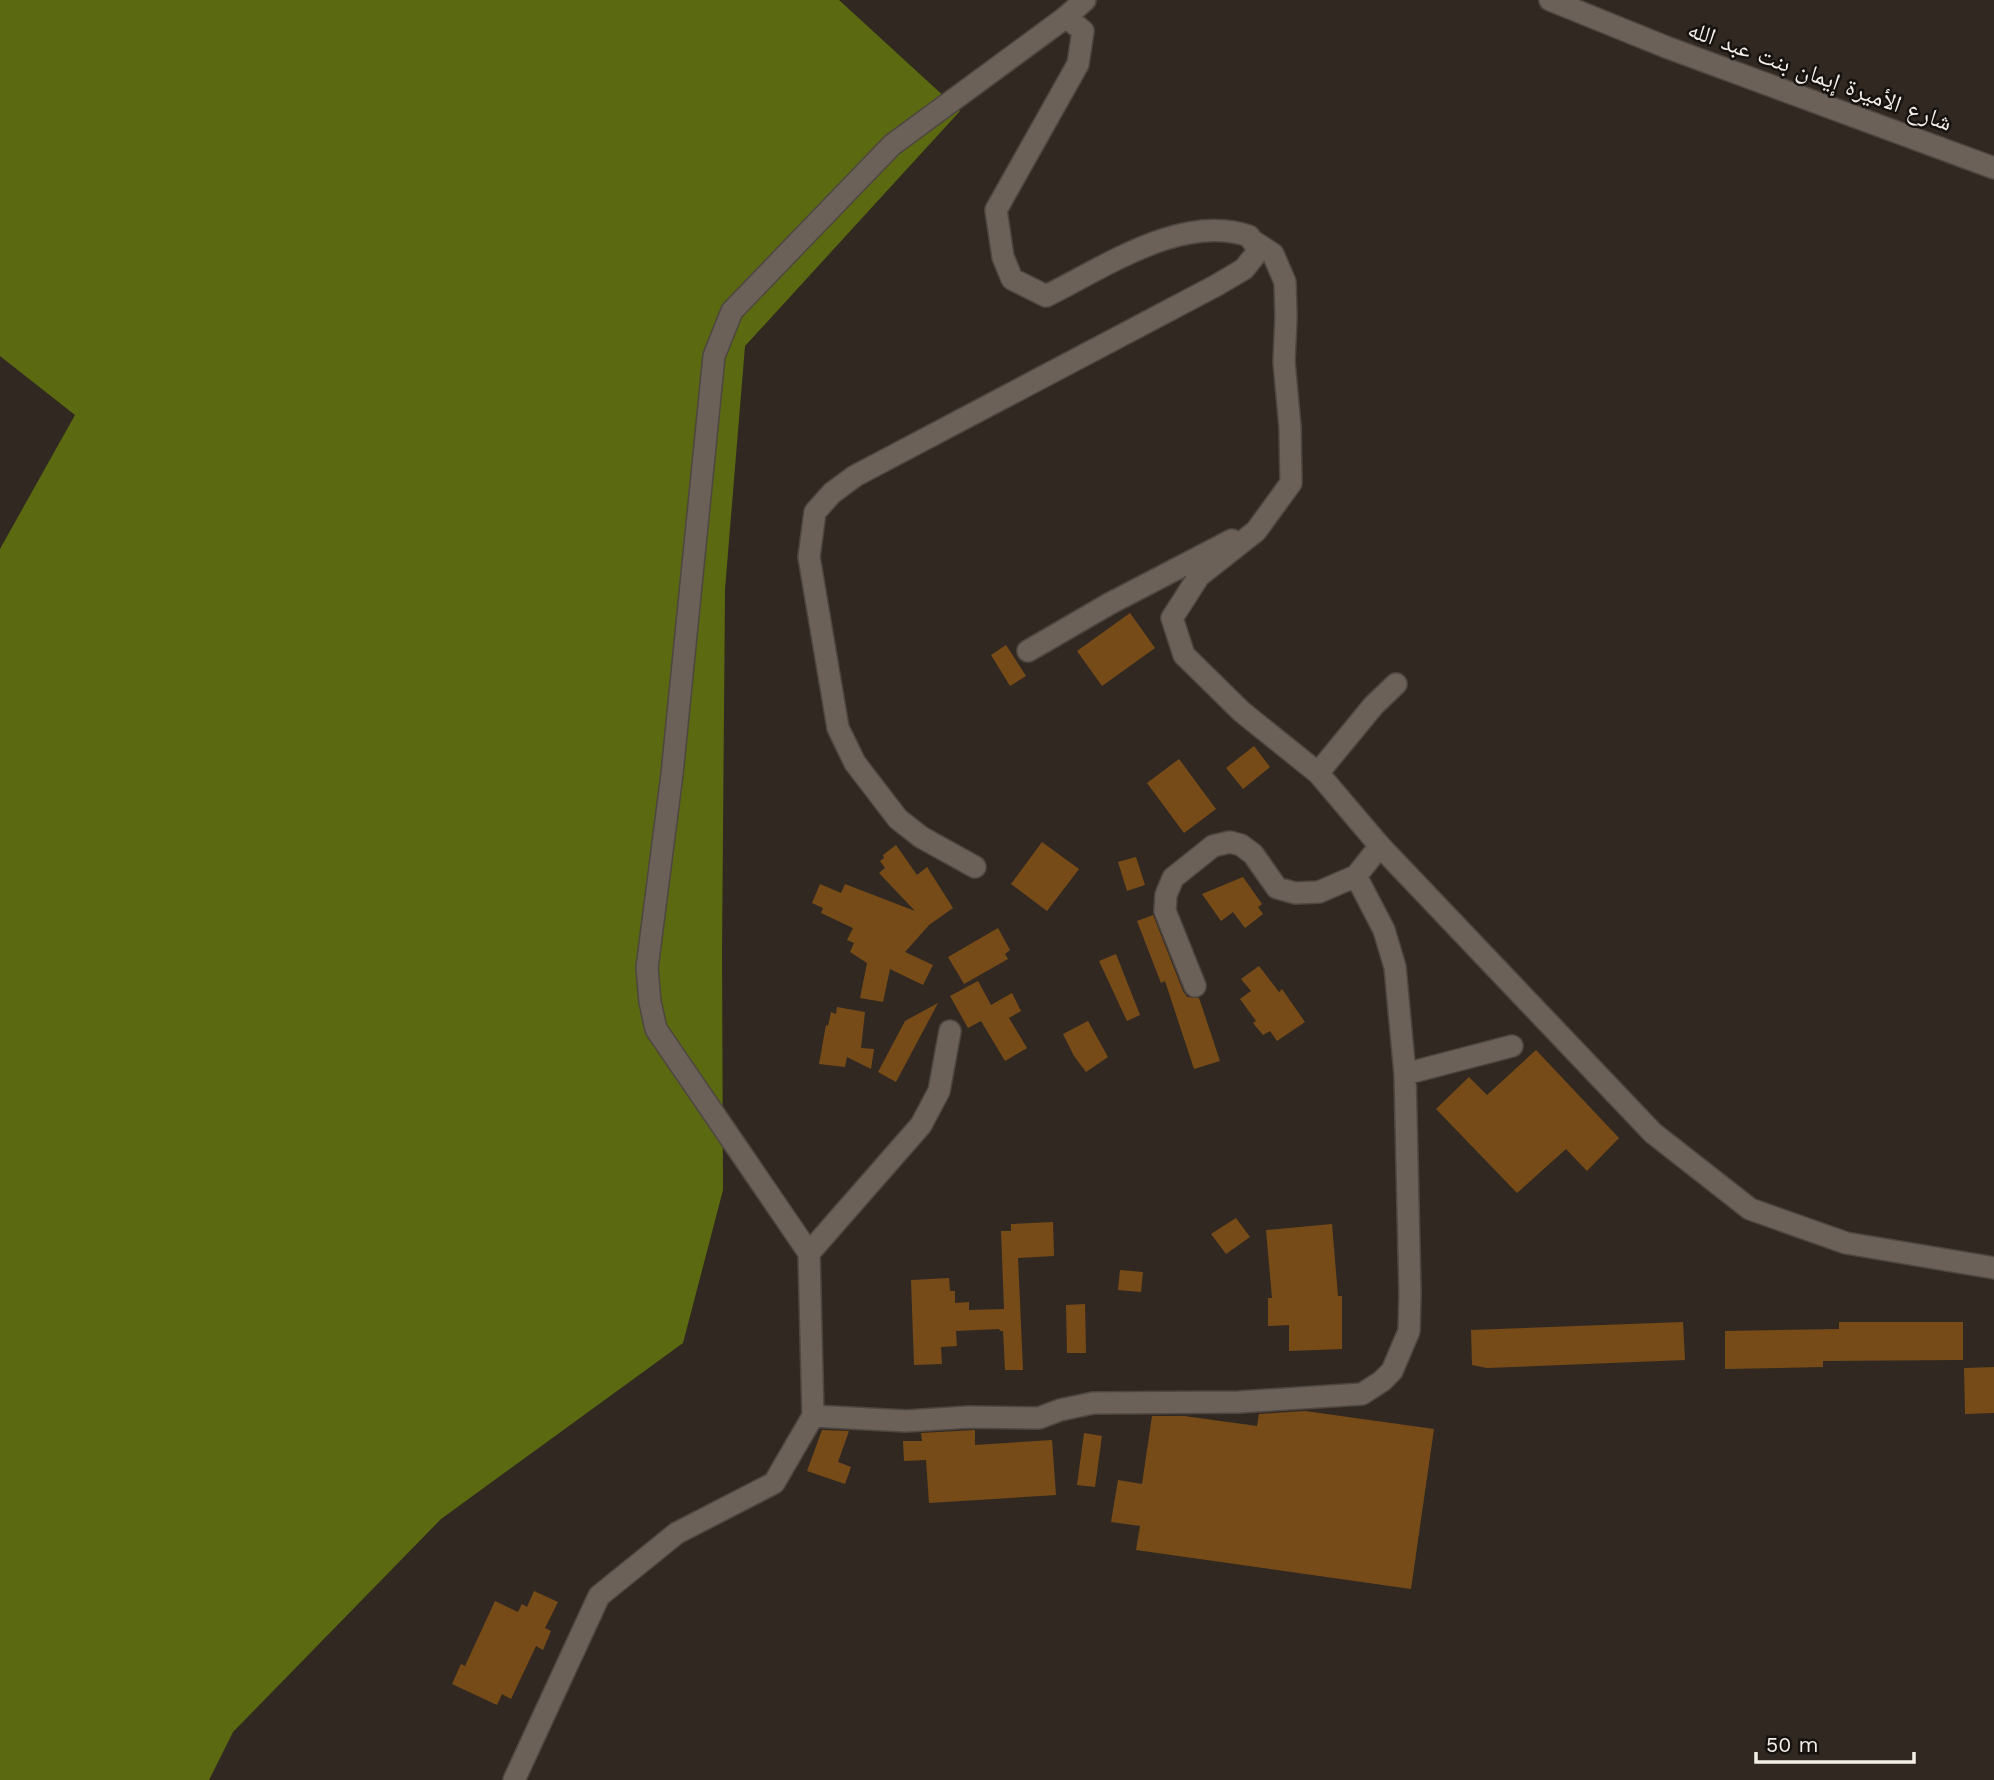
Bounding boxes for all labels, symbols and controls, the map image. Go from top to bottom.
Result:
street label: شارع الأميرة إيمان بنت عبد الله [1684,15,1956,138]
scale bar [1756,1720,1913,1764]
text: 50 m [1766,1732,1818,1757]

